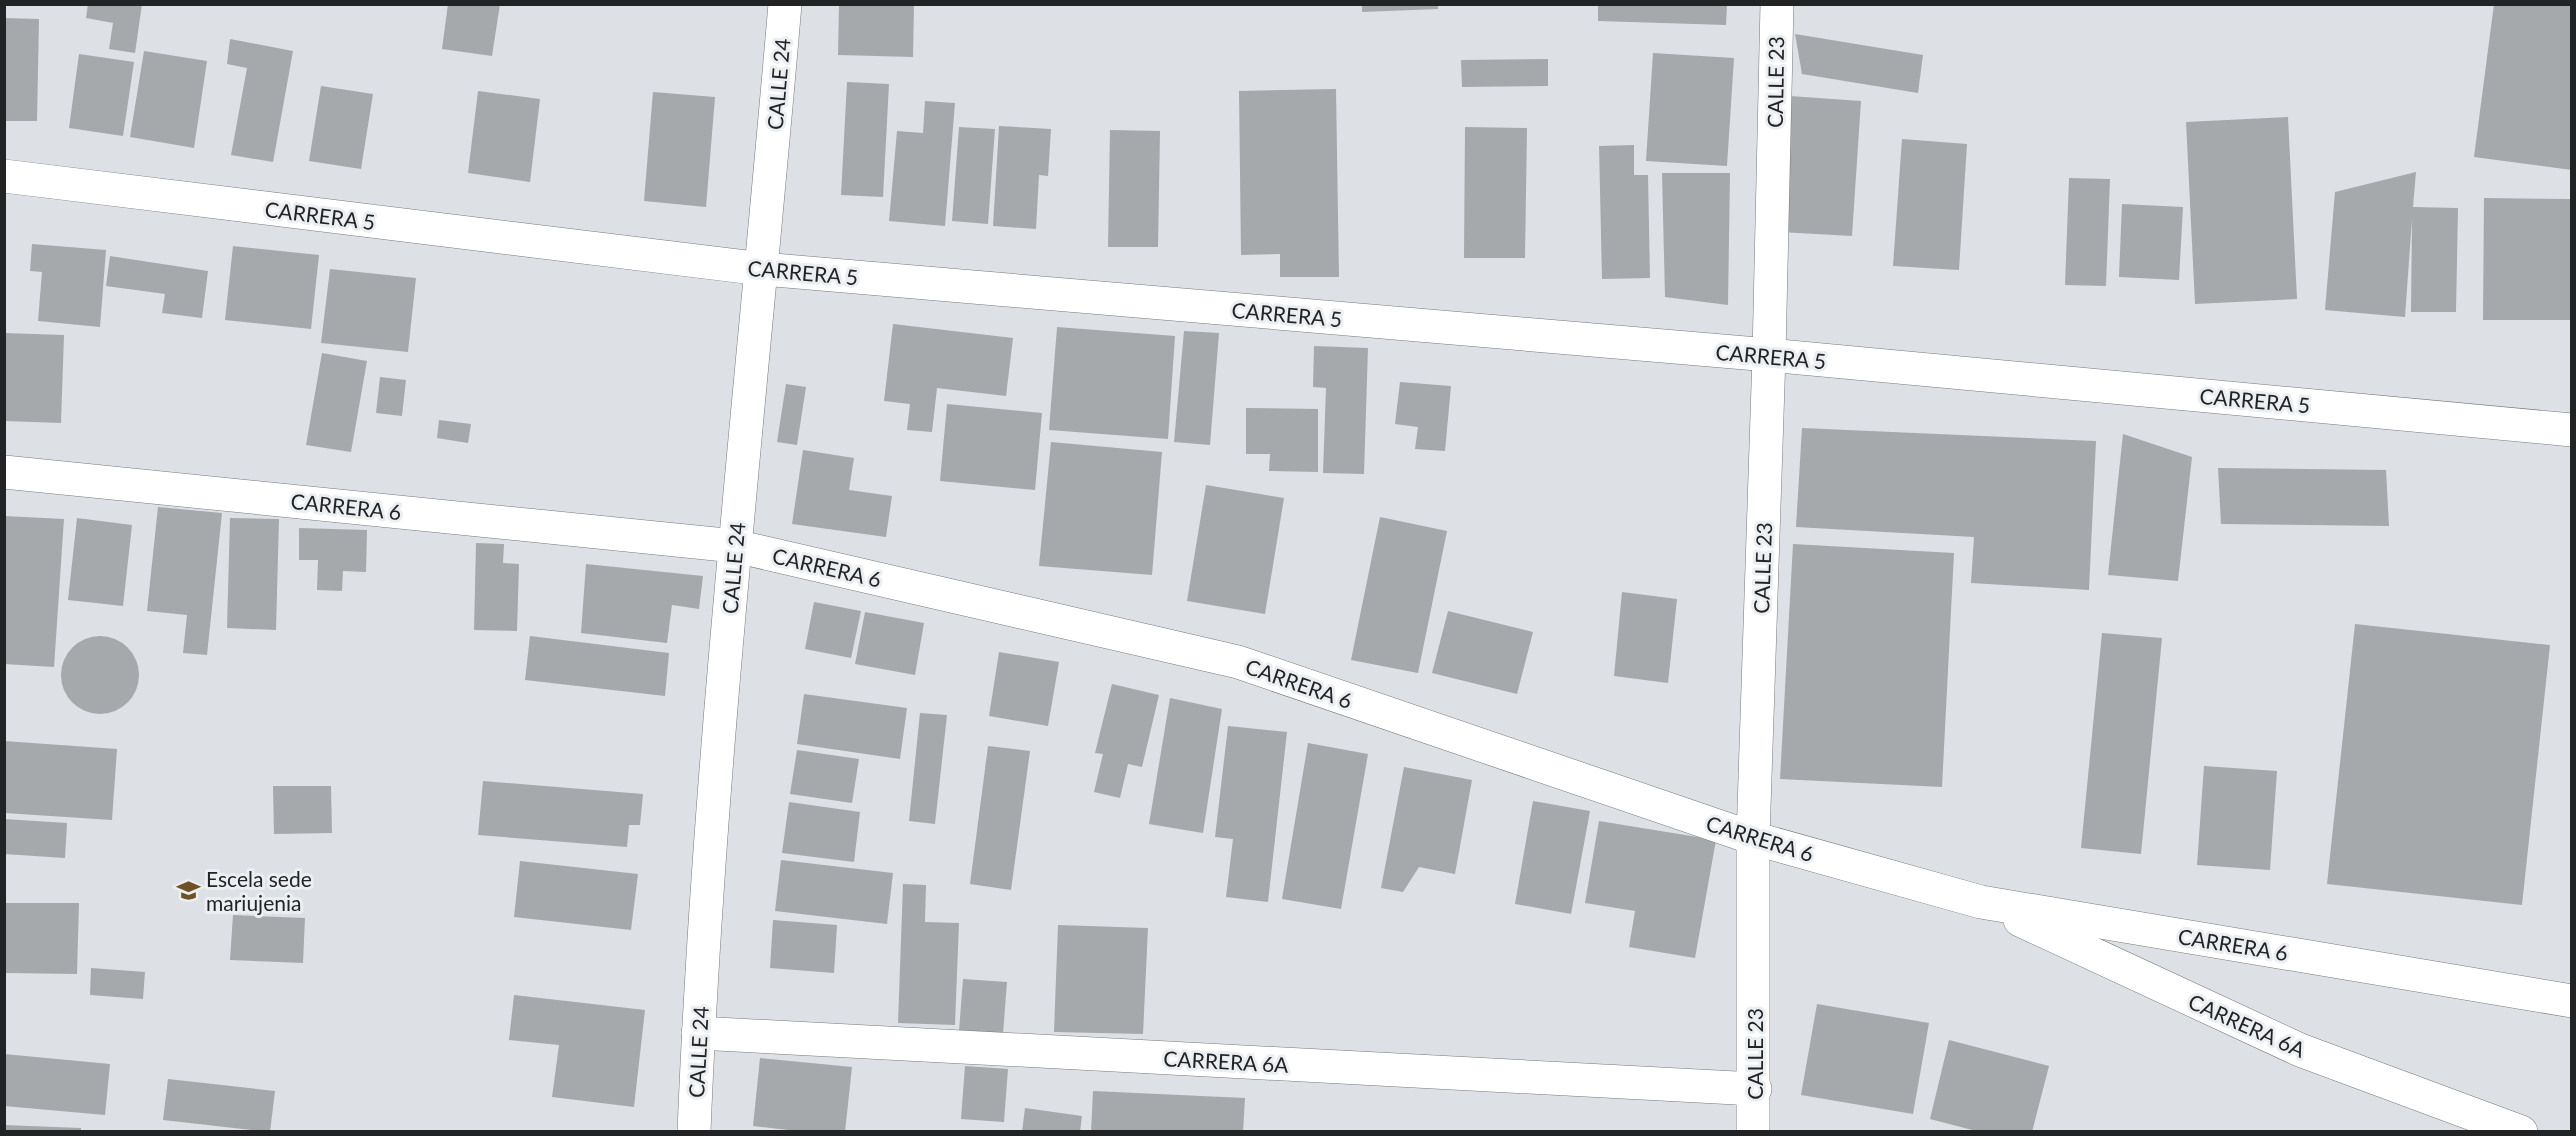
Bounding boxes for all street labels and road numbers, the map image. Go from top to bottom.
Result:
street label: CALLE 23 [1762,36,1788,128]
street label: CALLE 24 [762,37,794,131]
street label: CARRERA 5 [263,196,377,234]
street label: CARRERA 5 [747,255,859,289]
street label: CARRERA 5 [1231,297,1343,331]
street label: CARRERA 5 [1715,339,1827,373]
street label: CARRERA 5 [2199,383,2311,417]
street label: CARRERA 6 [290,488,402,524]
street label: CALLE 24 [717,521,749,615]
street label: CALLE 23 [1748,522,1776,614]
street label: CARRERA 6 [770,542,884,592]
street label: CARRERA 6 [1242,653,1356,713]
street label: CARRERA 6 [1703,810,1817,866]
street label: CARRERA 6 [2176,923,2290,965]
street label: CARRERA 6A [2185,988,2310,1062]
street label: CALLE 24 [683,1006,713,1098]
street label: CALLE 23 [1742,1008,1767,1100]
street label: CARRERA 6A [1163,1045,1290,1077]

